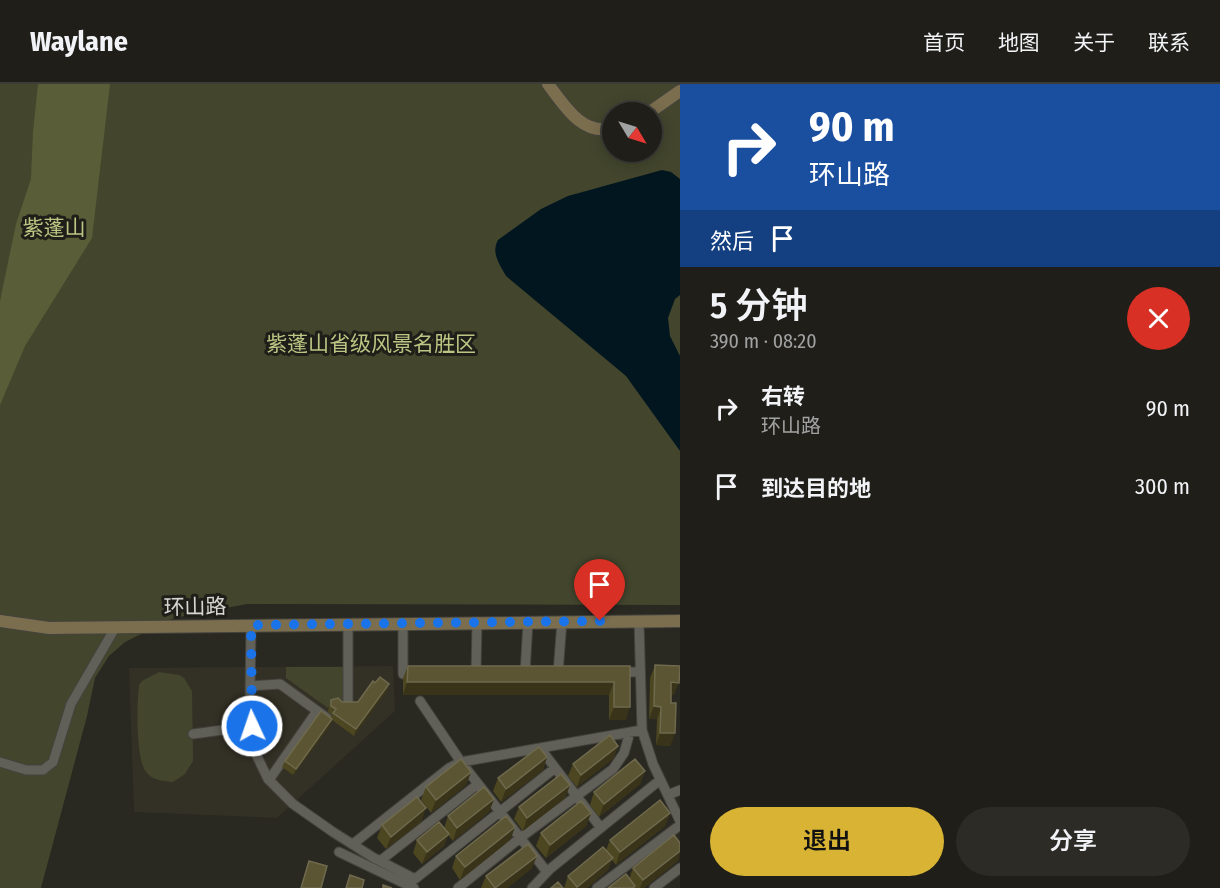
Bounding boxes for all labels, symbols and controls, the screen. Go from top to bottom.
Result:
text: Waylane [30,25,128,58]
text: 首页 [923,30,965,56]
text: 地图 [998,30,1040,56]
text: 关于 [1073,30,1115,56]
text: 联系 [1148,30,1190,56]
north arrow [602,102,662,162]
map controls [602,102,662,162]
text: 90 m [809,102,894,152]
icon: right [710,108,788,186]
text: 环山路 [809,159,890,191]
park label: 紫蓬山 [23,215,86,241]
icon: arrive [766,222,799,255]
text: 然后 [710,228,754,255]
text: 5 分钟 [710,284,807,328]
button: close [1127,287,1190,350]
text: 390 m · 08:20 [710,329,817,353]
park label: 紫蓬山省级风景名胜区 [266,331,476,357]
text: 右转 [761,383,805,410]
icon: right [710,392,743,425]
text: 90 m [1146,395,1190,422]
text: 环山路 [761,414,821,438]
icon: arrive [710,470,743,503]
text: 300 m [1135,473,1190,500]
text: 到达目的地 [761,475,871,502]
pin [574,559,625,621]
icon: arrive [583,568,616,601]
street label: 环山路 [163,593,227,621]
position arrow [220,694,284,758]
button: 退出 [710,807,944,876]
button: 分享 [956,807,1190,876]

